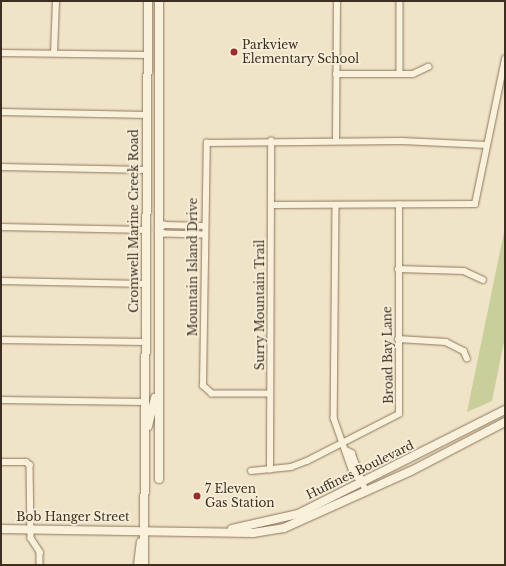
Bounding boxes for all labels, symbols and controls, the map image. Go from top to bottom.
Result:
place label: Parkview Elementary School [242,38,360,66]
marker: Parkview Elementary School [229,47,239,57]
street label: Cromwell Marine Creek Road [127,129,141,313]
street label: Mountain Island Drive [186,198,200,336]
street label: Surry Mountain Trail [253,239,267,371]
street label: Broad Bay Lane [380,306,396,404]
street label: Huffines Boulevard [304,438,416,502]
place label: 7 Eleven Gas Station [205,482,275,510]
marker: 7 Eleven Gas Station [192,491,202,501]
street label: Bob Hanger Street [16,510,130,524]

